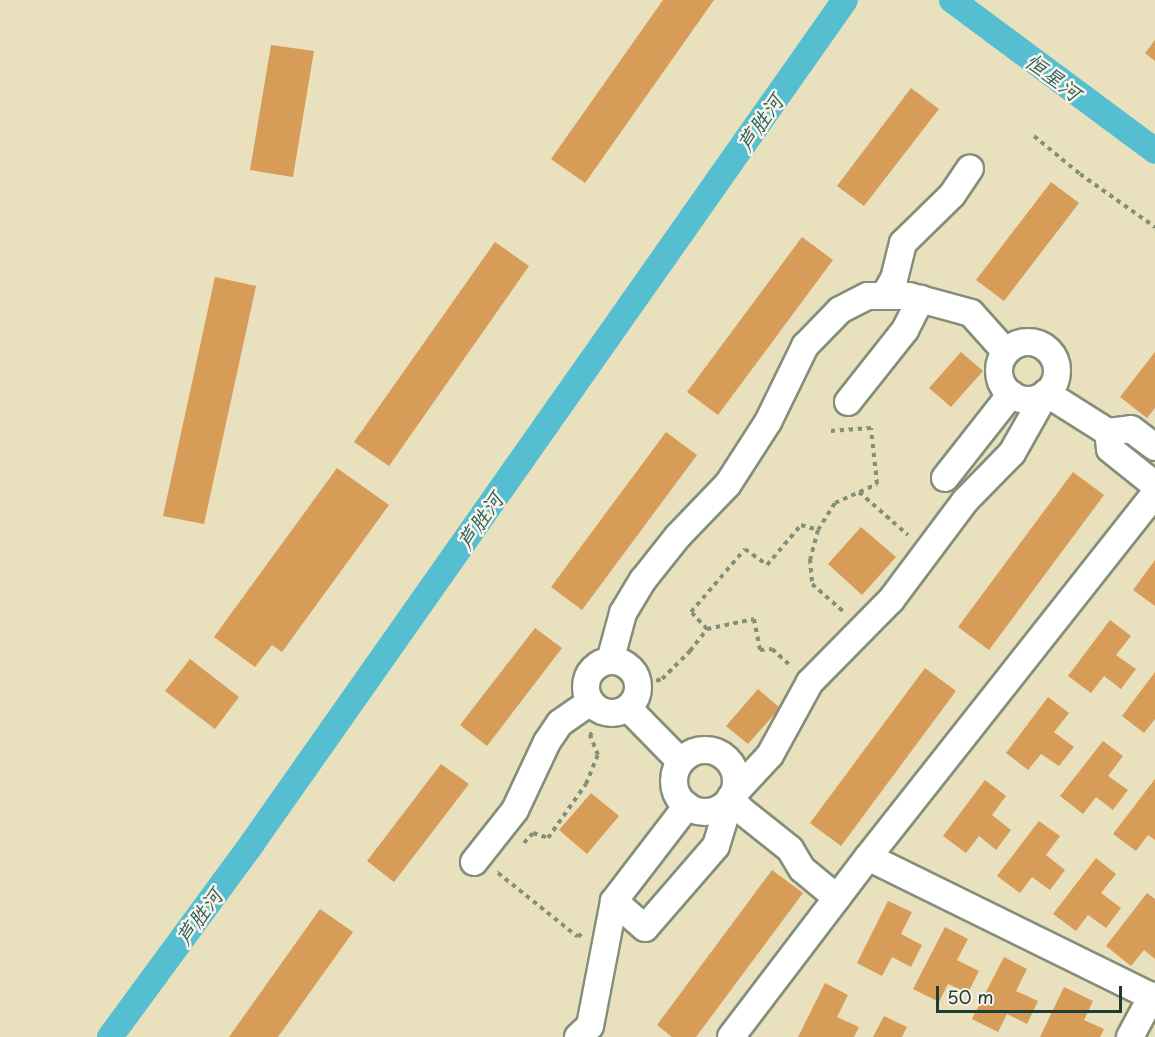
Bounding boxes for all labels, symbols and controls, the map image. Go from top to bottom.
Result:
water label: 恒星河 [1021,47,1087,105]
water label: 芦胜河 [731,89,787,155]
water label: 芦胜河 [451,487,507,553]
water label: 芦胜河 [169,883,227,949]
scale bar [939,974,1125,1012]
text: 50 m [947,983,994,1010]

